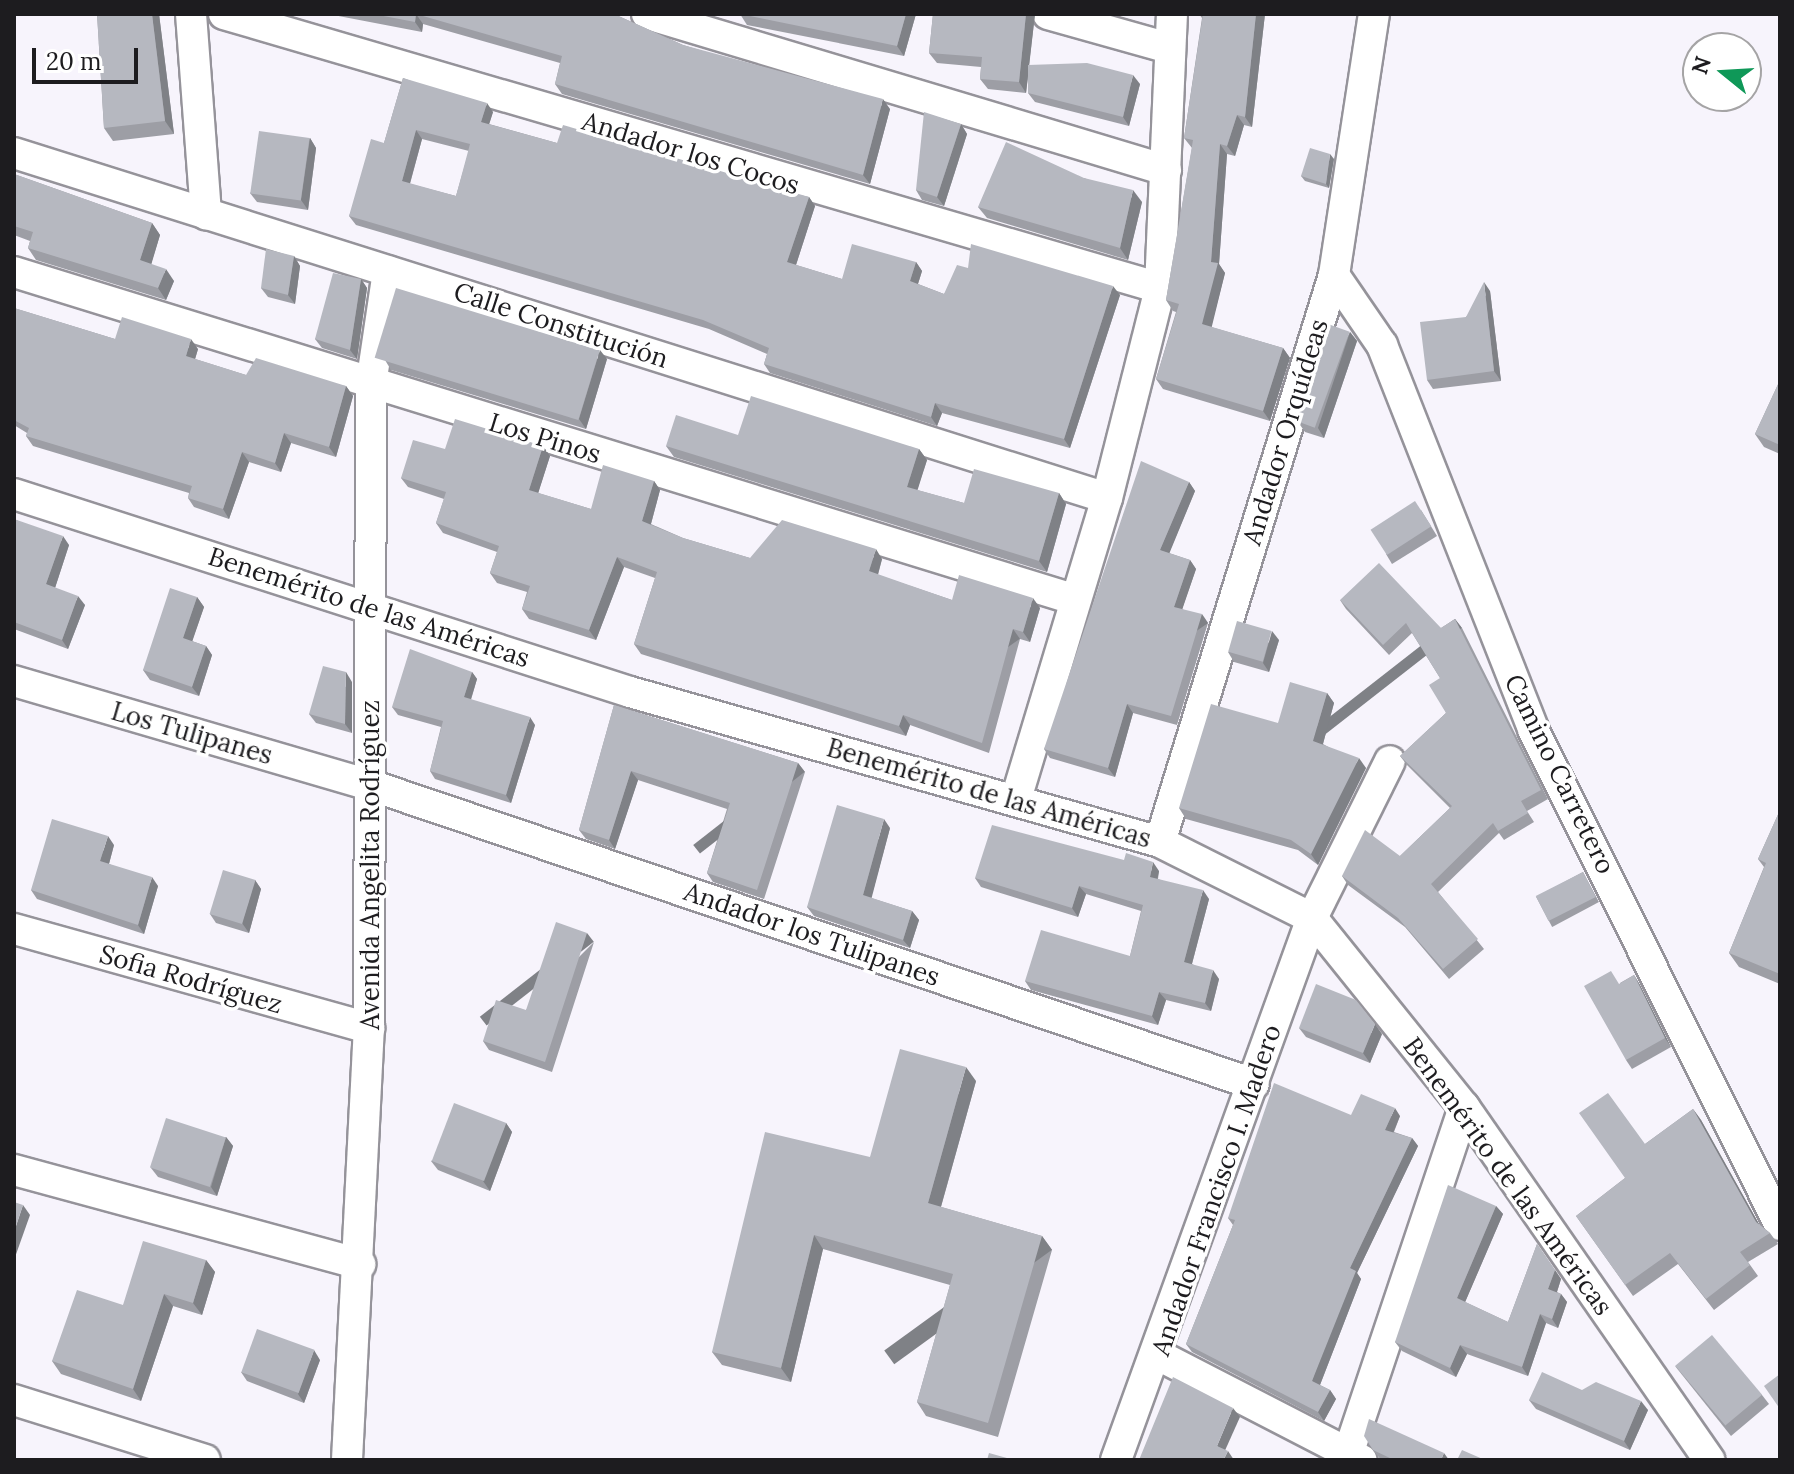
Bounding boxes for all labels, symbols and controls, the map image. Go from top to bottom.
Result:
scale bar [36,32,142,82]
north arrow [1682,32,1762,112]
text: 20 m [46,46,102,77]
text: N [1685,53,1717,78]
street label: Andador los Cocos [579,105,803,201]
street label: Calle Constitución [450,276,672,374]
street label: Andador Orquídeas [1236,315,1334,549]
street label: Los Pinos [485,406,605,470]
street label: Benemérito de las Américas [204,540,534,674]
street label: Camino Carretero [1498,669,1622,879]
street label: Los Tulipanes [108,695,276,771]
street label: Avenida Angelita Rodríguez [354,700,386,1030]
street label: Benemérito de las Américas [823,732,1155,854]
street label: Andador los Tulipanes [680,876,944,992]
street label: Sofia Rodríguez [96,938,286,1020]
street label: Andador Francisco I. Madero [1145,1020,1287,1360]
street label: Benemérito de las Américas [1397,1031,1619,1321]

